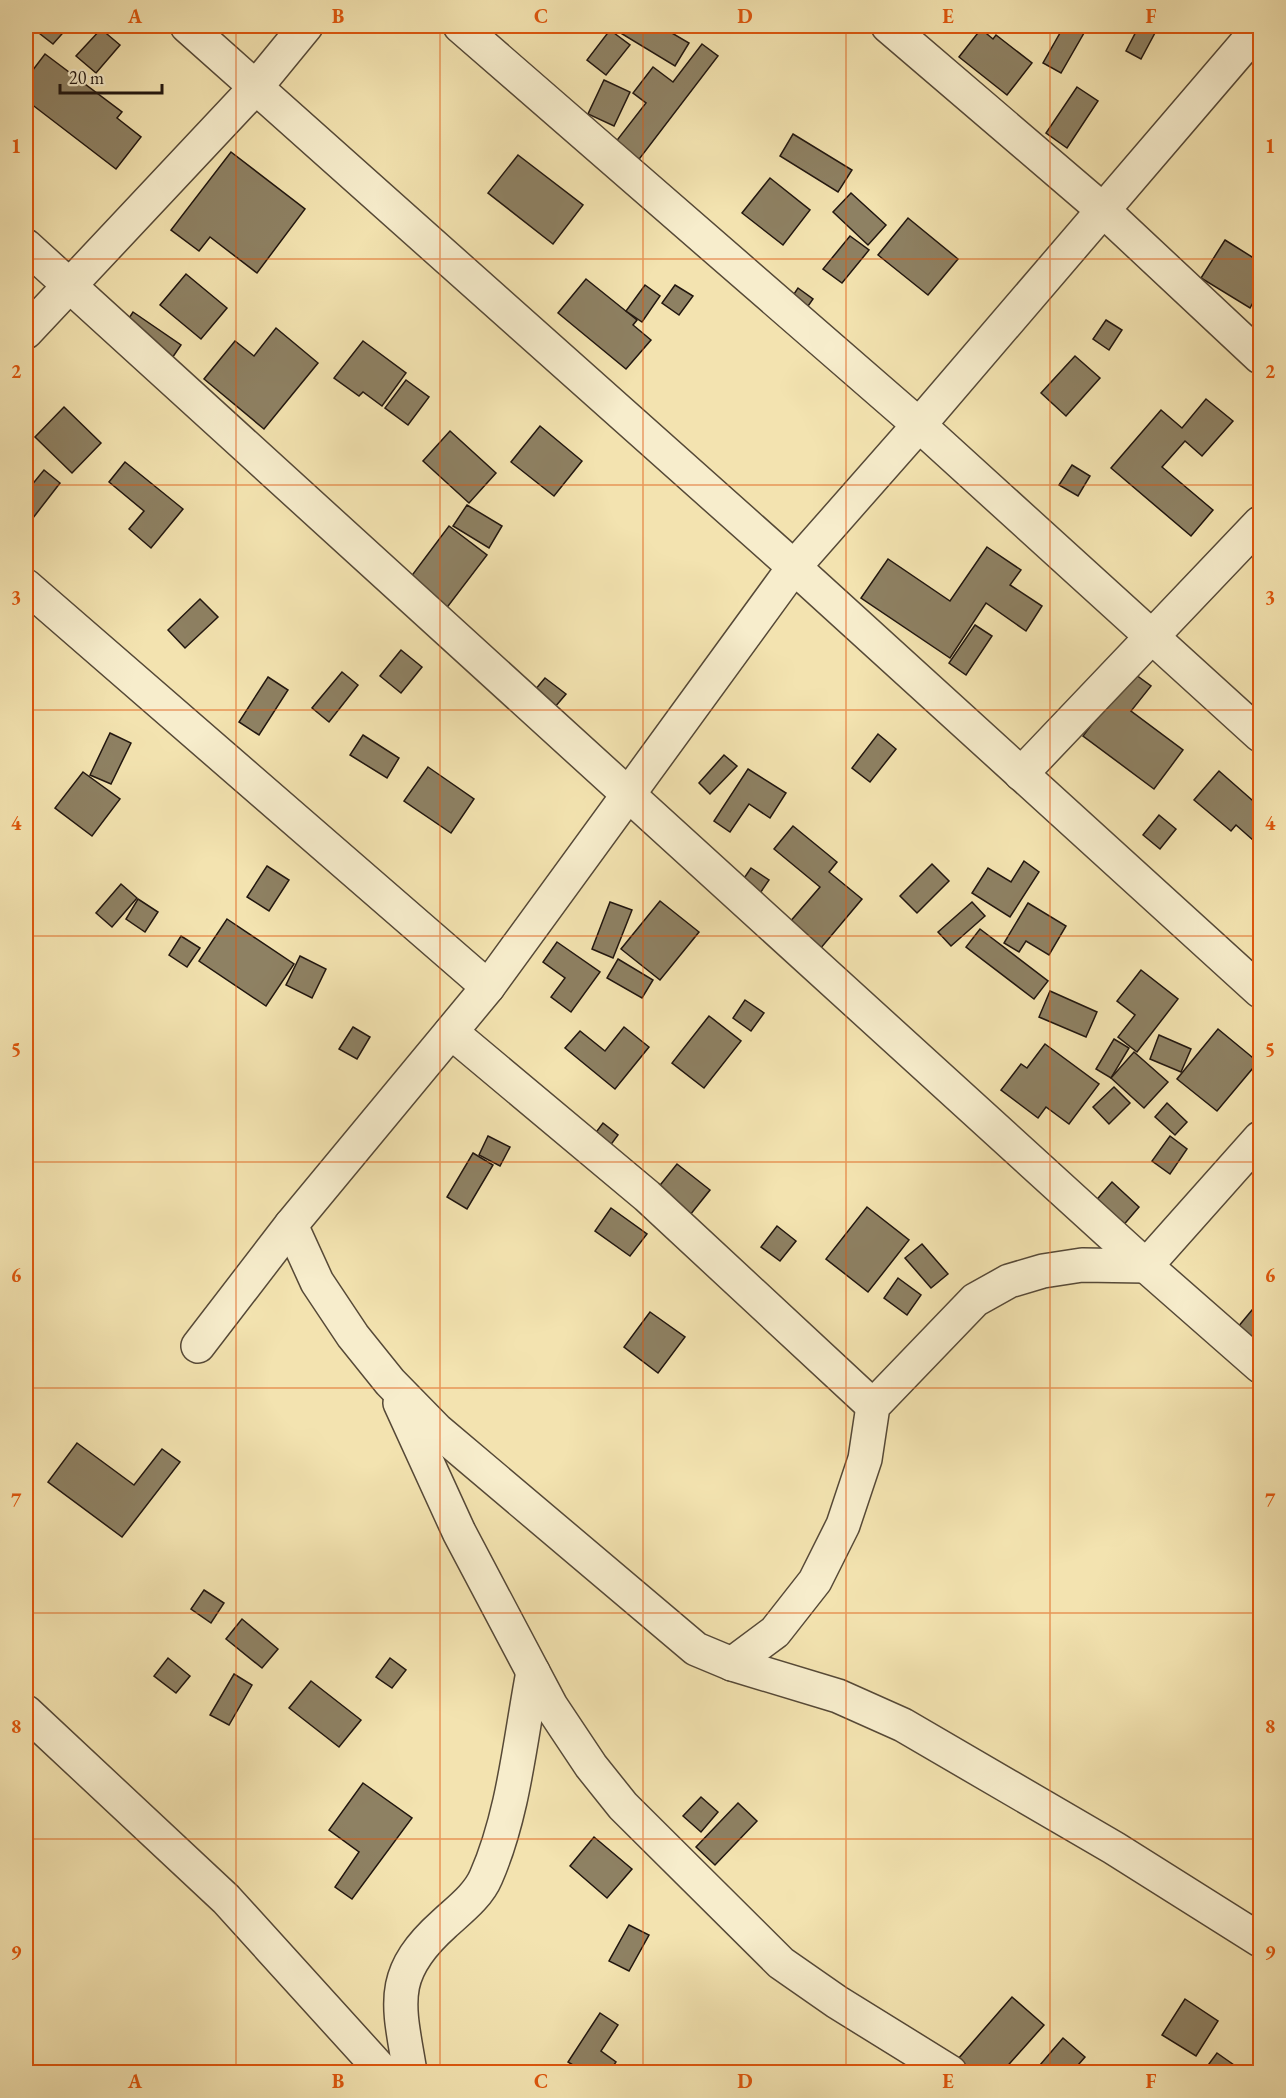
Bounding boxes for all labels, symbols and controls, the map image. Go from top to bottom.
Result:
text: A [127,3,143,29]
text: B [332,3,344,29]
text: C [534,3,548,29]
text: D [737,3,753,29]
text: E [942,3,954,29]
text: F [1146,3,1157,29]
scale bar [60,57,162,95]
text: 20 m [69,66,104,89]
text: 1 [11,133,21,159]
text: 1 [1265,133,1275,159]
text: 2 [11,358,22,384]
text: 2 [1265,358,1276,384]
text: 3 [11,584,21,610]
text: 3 [1265,584,1275,610]
text: 4 [11,810,22,836]
text: 4 [1265,810,1276,836]
text: 5 [11,1036,21,1062]
text: 5 [1265,1036,1275,1062]
text: 6 [11,1262,22,1288]
text: 6 [1265,1262,1276,1288]
text: 7 [11,1487,22,1513]
text: 7 [1265,1487,1276,1513]
text: 8 [11,1713,21,1739]
text: 8 [1265,1713,1275,1739]
text: 9 [11,1939,22,1965]
text: 9 [1265,1939,1276,1965]
text: A [127,2068,143,2094]
text: B [332,2068,344,2094]
text: C [534,2068,548,2094]
text: D [737,2068,753,2094]
text: E [942,2068,954,2094]
text: F [1146,2068,1157,2094]

